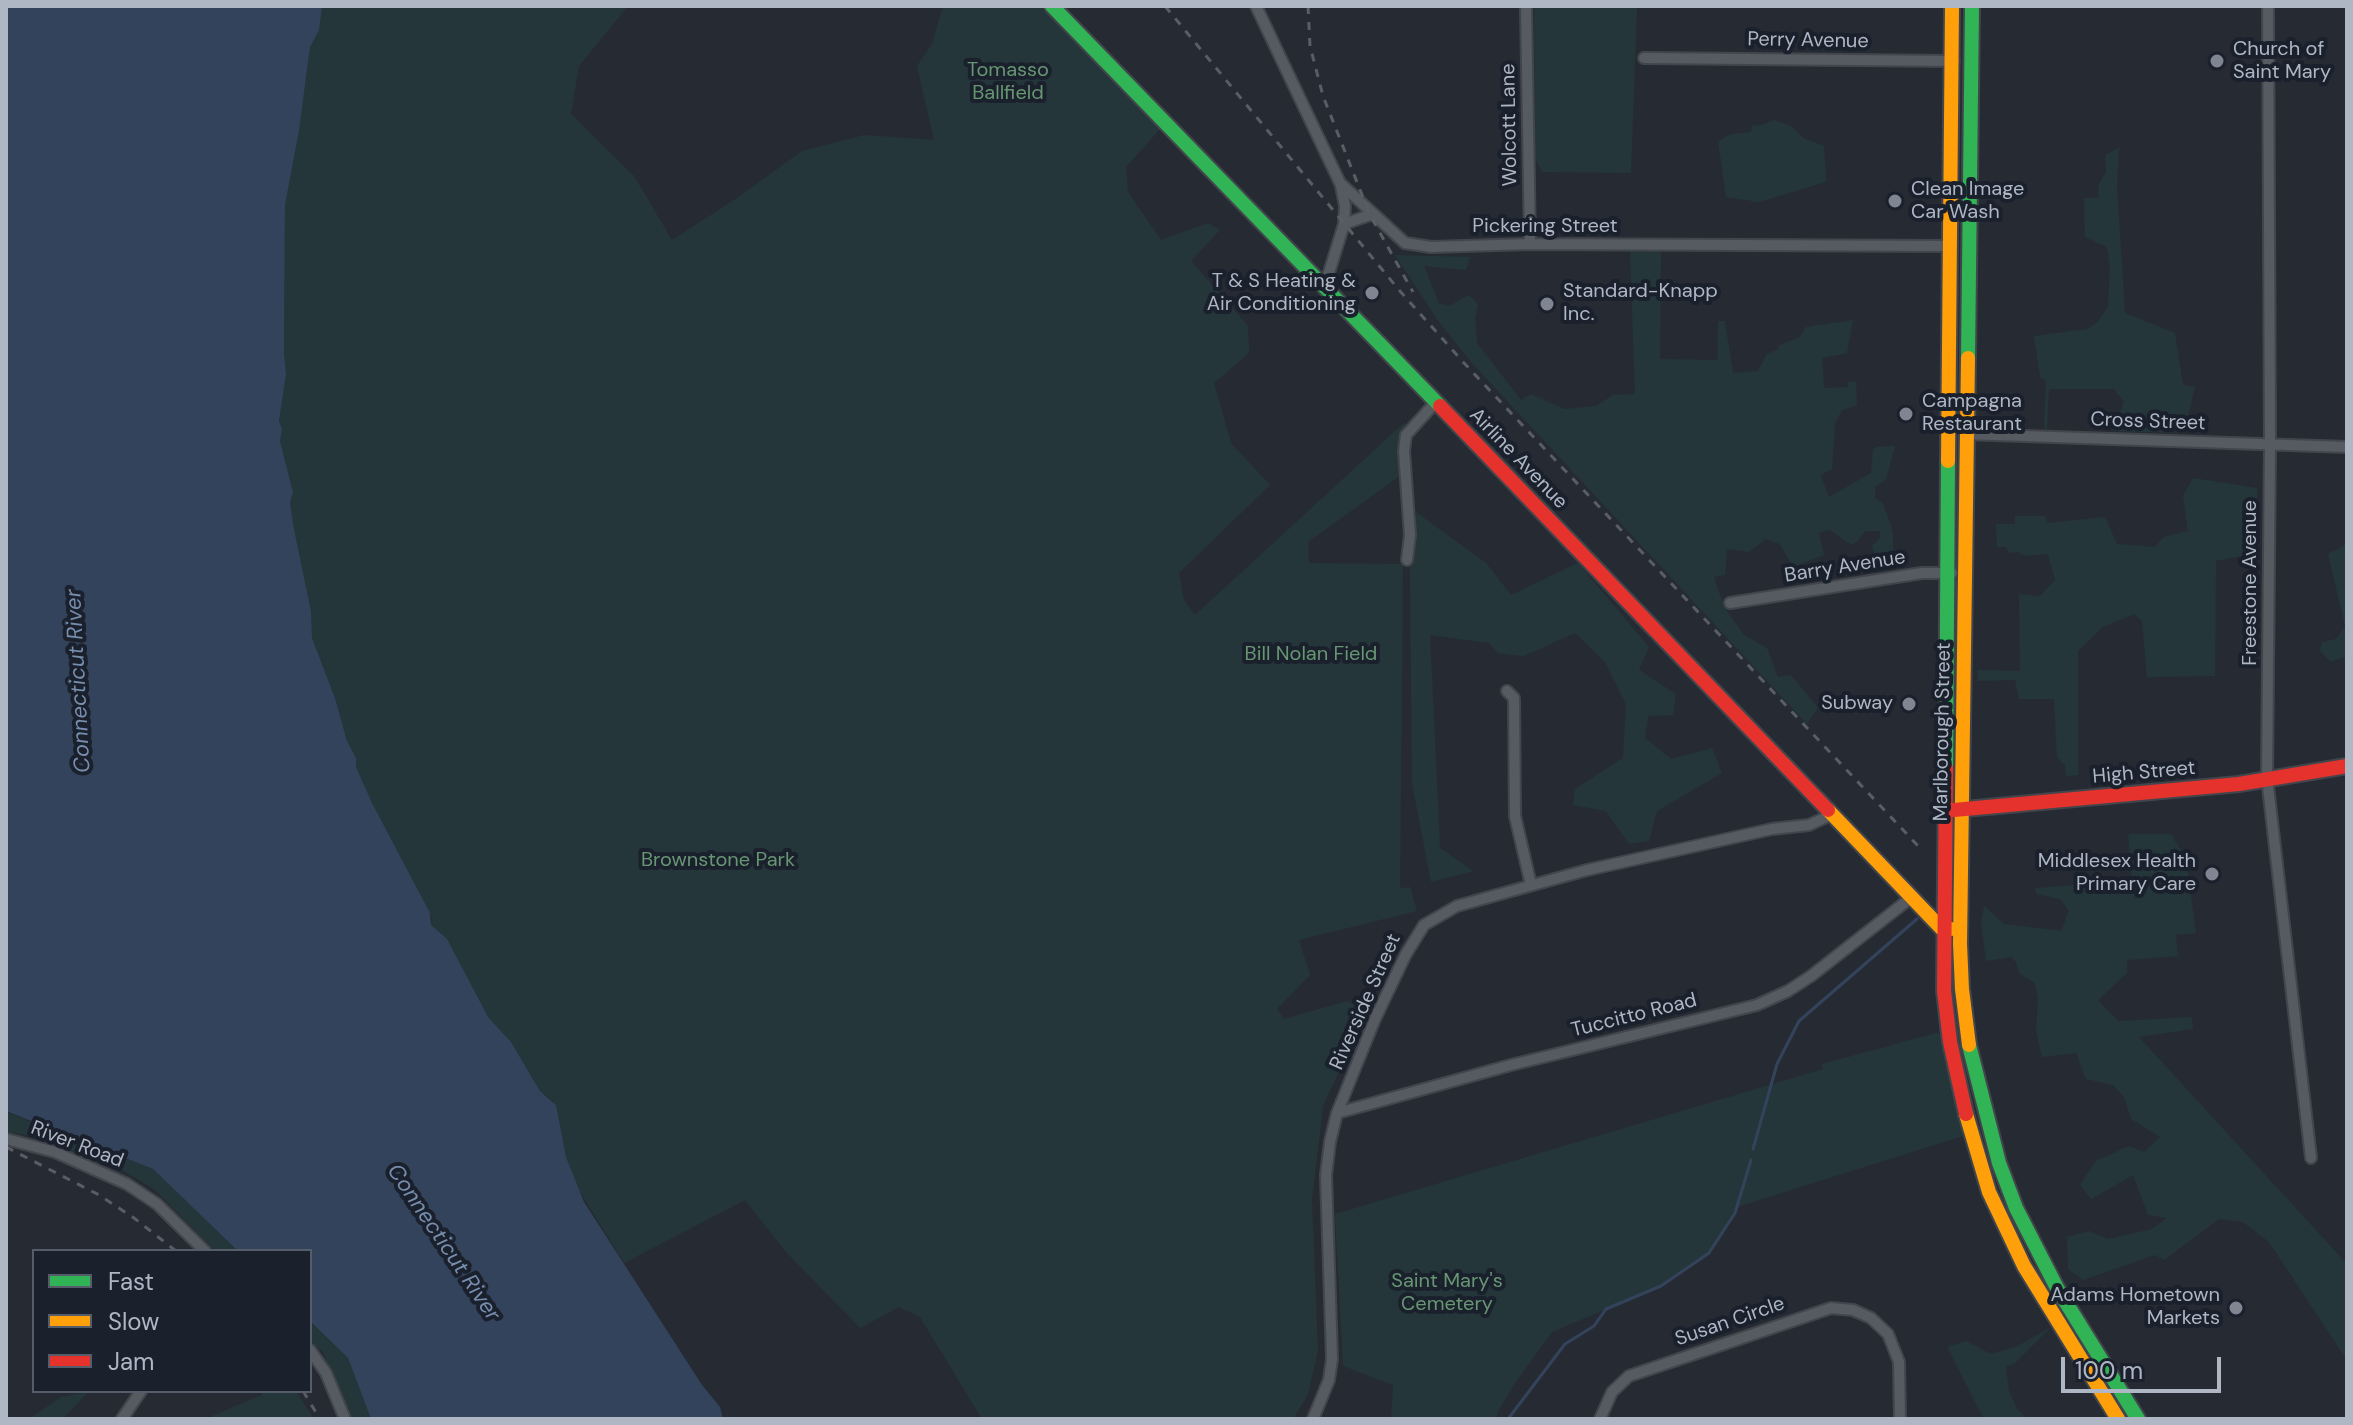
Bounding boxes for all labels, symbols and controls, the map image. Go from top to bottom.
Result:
street label: Perry Avenue [1747,28,1869,54]
place label: Church of Saint Mary [2233,38,2331,85]
marker: Church of Saint Mary [2208,52,2226,70]
park label: Tomasso Ballfield [967,59,1049,106]
street label: Wolcott Lane [1497,63,1523,187]
place label: Clean Image Car Wash [1911,178,2024,225]
marker: Clean Image Car Wash [1886,192,1904,210]
street label: Pickering Street [1472,215,1618,239]
place label: T & S Heating & Air Conditioning [1207,270,1356,317]
place label: Standard-Knapp Inc. [1563,280,1718,327]
marker: T & S Heating & Air Conditioning [1363,284,1381,302]
marker: Standard-Knapp Inc. [1538,295,1556,313]
place label: Campagna Restaurant [1922,390,2022,437]
street label: Airline Avenue [1464,404,1572,514]
marker: Campagna Restaurant [1897,405,1915,423]
street label: Cross Street [2090,408,2206,436]
street label: Freestone Avenue [2239,500,2263,666]
street label: Barry Avenue [1783,546,1907,588]
water label: Connecticut River [61,589,97,773]
street label: Marlborough Street [1929,642,1957,822]
park label: Bill Nolan Field [1245,643,1377,667]
place label: Subway [1821,692,1893,716]
marker: Subway [1900,695,1918,713]
street label: High Street [2092,757,2196,789]
park label: Brownstone Park [641,849,795,873]
place label: Middlesex Health Primary Care [2038,850,2196,897]
marker: Middlesex Health Primary Care [2203,865,2221,883]
street label: Riverside Street [1325,930,1407,1074]
street label: Tuccitto Road [1569,989,1699,1043]
street label: River Road [27,1116,127,1174]
water label: Connecticut River [381,1159,505,1327]
legend [32,1249,312,1393]
text: Fast [108,1266,154,1297]
park label: Saint Mary's Cemetery [1391,1270,1503,1317]
place label: Adams Hometown Markets [2051,1284,2220,1331]
street label: Susan Circle [1672,1292,1788,1352]
marker: Adams Hometown Markets [2227,1299,2245,1317]
text: Slow [108,1306,159,1337]
scale bar [2065,1341,2225,1391]
text: Jam [108,1346,154,1377]
text: 100 m [2075,1355,2143,1386]

